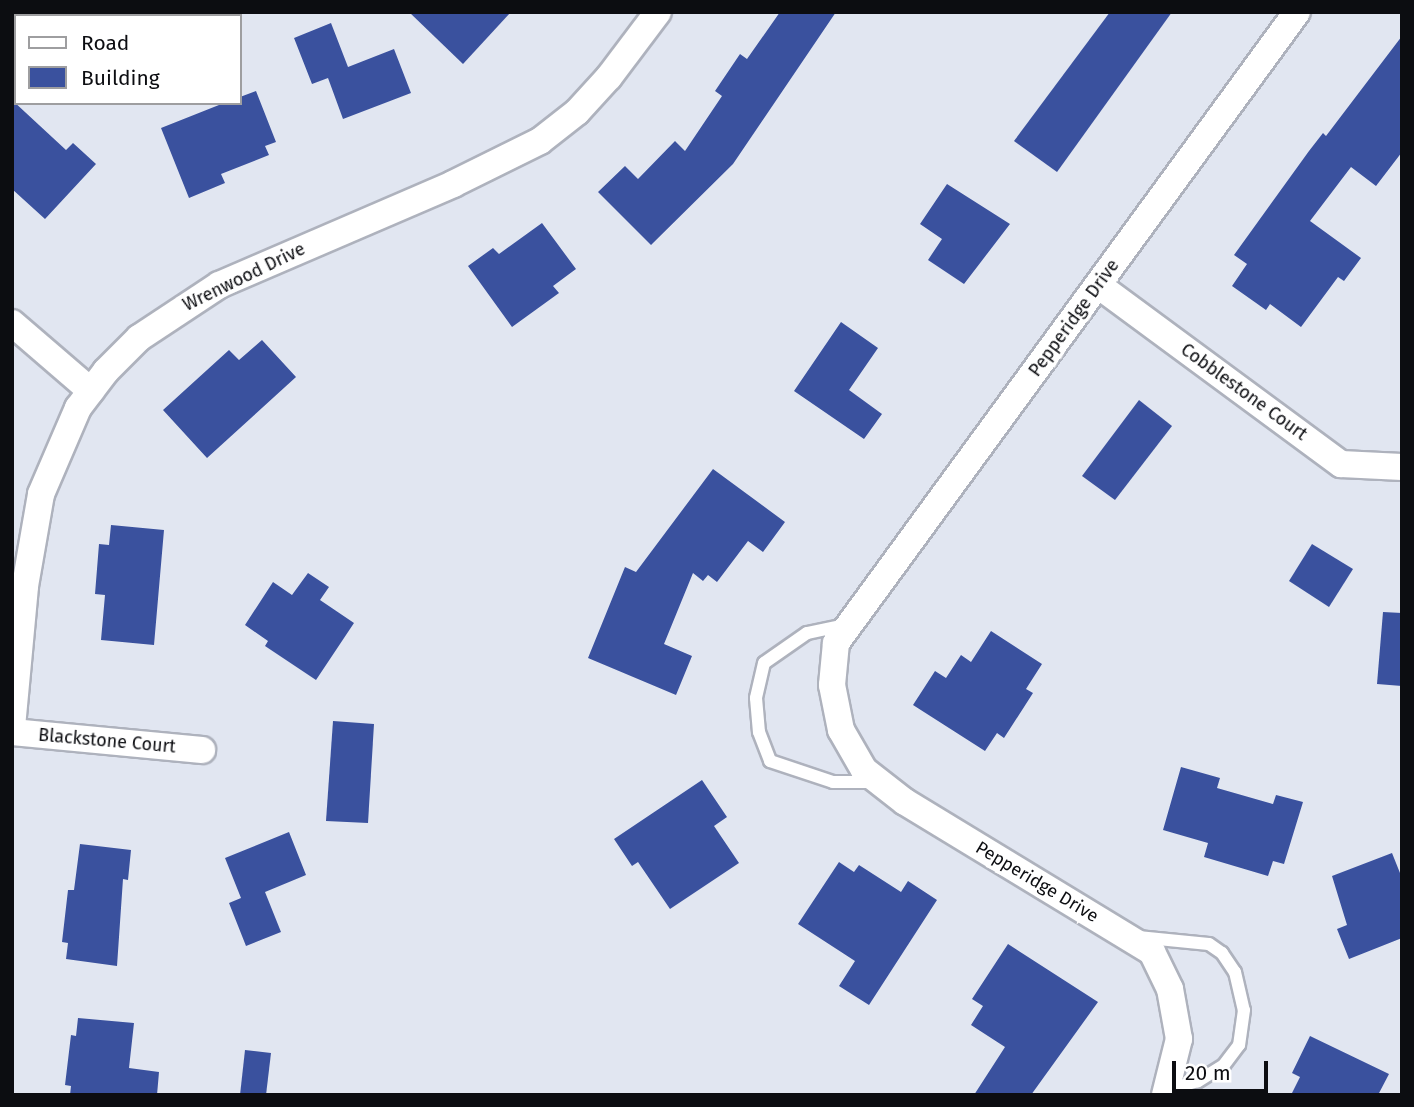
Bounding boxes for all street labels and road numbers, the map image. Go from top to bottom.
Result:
street label: Wrenwood Drive [179,238,309,316]
street label: Pepperidge Drive [1024,255,1124,381]
street label: Cobblestone Court [1177,339,1311,445]
street label: Blackstone Court [37,724,177,758]
street label: Pepperidge Drive [972,837,1102,927]

